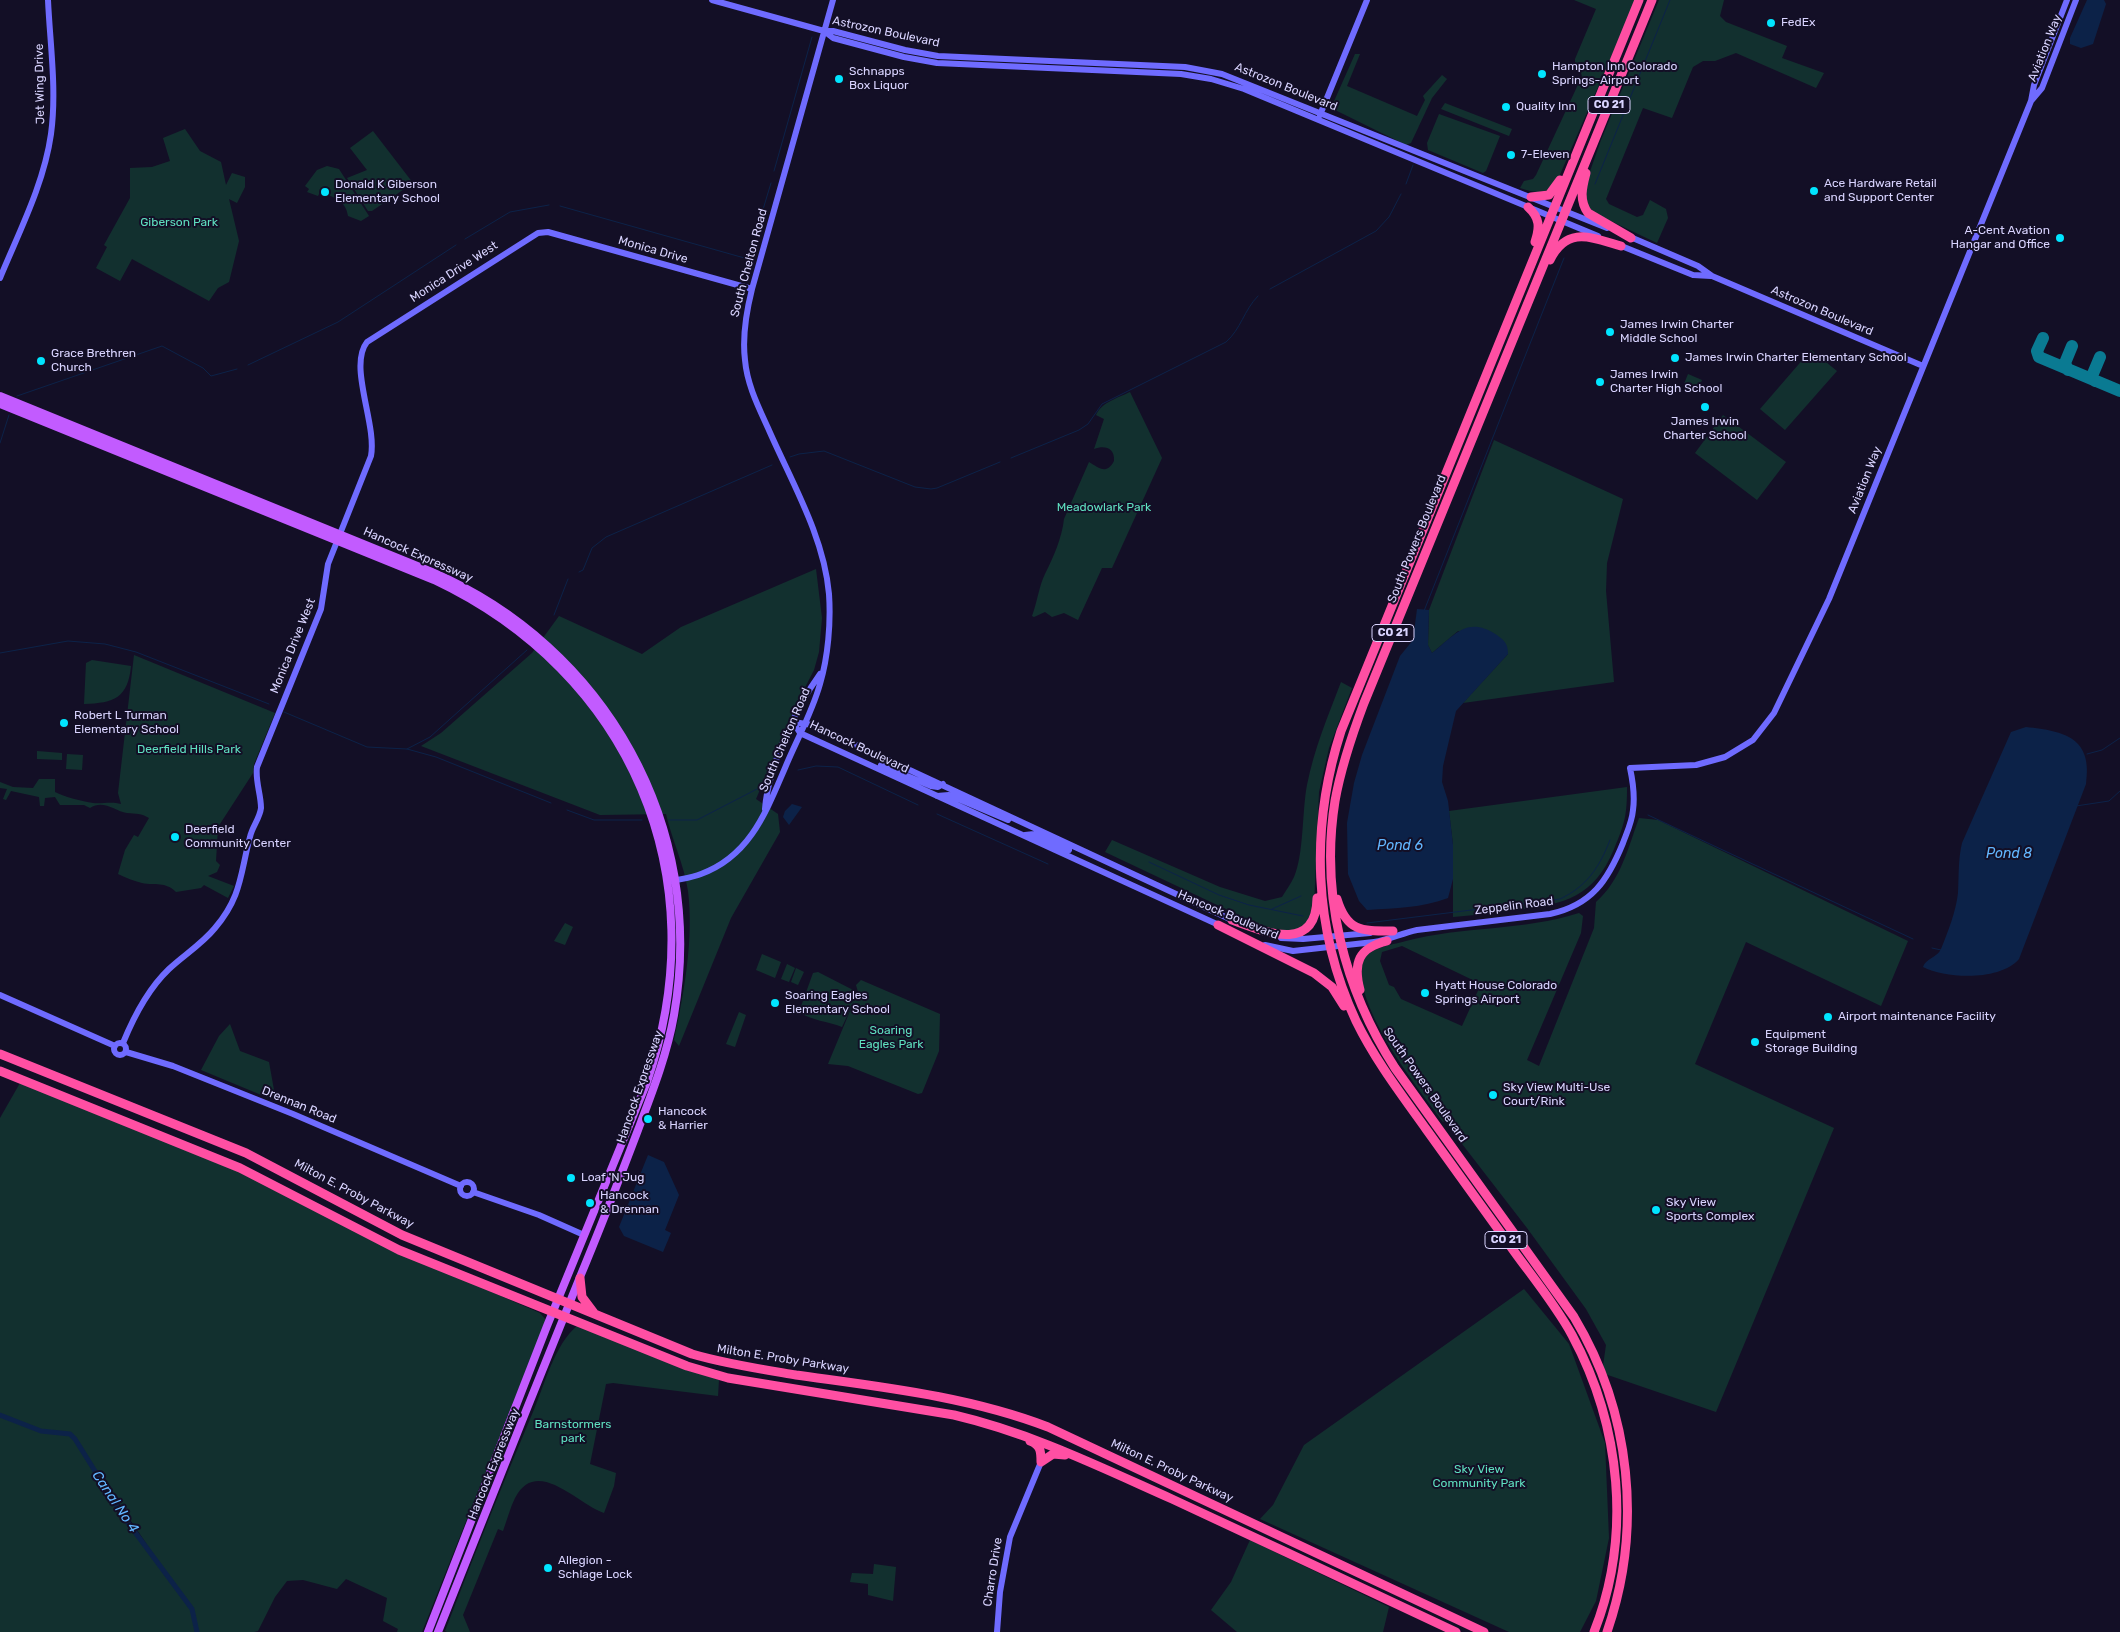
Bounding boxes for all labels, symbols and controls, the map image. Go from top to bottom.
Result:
street label: Aviation Way [2025,12,2065,84]
street label: Astrozon Boulevard [831,14,941,50]
place label: FedEx [1781,16,1815,30]
marker: FedEx [1765,17,1777,29]
street label: Jet Wing Drive [32,44,48,124]
street label: Astrozon Boulevard [1233,60,1339,114]
place label: Hampton Inn Colorado Springs-Airport [1552,60,1677,88]
place label: Schnapps Box Liquor [849,65,909,93]
marker: Hampton Inn Colorado Springs-Airport [1536,68,1548,80]
marker: Schnapps Box Liquor [833,73,845,85]
road number: CO 21 [1588,96,1630,114]
place label: Quality Inn [1516,100,1576,114]
marker: Quality Inn [1500,101,1512,113]
place label: 7-Eleven [1521,148,1570,162]
marker: 7-Eleven [1505,149,1517,161]
place label: Ace Hardware Retail and Support Center [1824,177,1937,205]
place label: Donald K Giberson Elementary School [335,178,440,206]
marker: Ace Hardware Retail and Support Center [1808,185,1820,197]
marker: Donald K Giberson Elementary School [319,186,331,198]
street label: South Chelton Road [728,207,770,319]
park label: Giberson Park [140,216,218,230]
place label: A-Cent Avation Hangar and Office [1951,224,2050,252]
marker: A-Cent Avation Hangar and Office [2054,232,2066,244]
street label: Monica Drive [617,233,689,267]
street label: Monica Drive West [408,238,500,306]
street label: Astrozon Boulevard [1769,283,1875,339]
place label: James Irwin Charter Middle School [1620,318,1734,346]
marker: James Irwin Charter Middle School [1604,326,1616,338]
place label: Grace Brethren Church [51,347,136,375]
place label: James Irwin Charter Elementary School [1685,351,1907,365]
marker: James Irwin Charter Elementary School [1669,352,1681,364]
marker: Grace Brethren Church [35,355,47,367]
place label: James Irwin Charter High School [1610,368,1722,396]
marker: James Irwin Charter High School [1594,376,1606,388]
marker: James Irwin Charter School [1699,401,1711,413]
place label: James Irwin Charter School [1663,415,1747,443]
street label: Aviation Way [1845,444,1885,516]
street label: South Powers Boulevard [1385,473,1449,605]
park label: Meadowlark Park [1057,501,1151,515]
street label: Hancock Expressway [361,524,475,586]
street label: Monica Drive West [267,596,319,696]
road number: CO 21 [1372,624,1414,641]
street label: South Chelton Road [757,686,813,794]
place label: Robert L Turman Elementary School [74,709,179,737]
marker: Robert L Turman Elementary School [58,717,70,729]
street label: Hancock Boulevard [807,718,911,776]
park label: Deerfield Hills Park [137,743,241,757]
place label: Deerfield Community Center [185,823,291,851]
marker: Deerfield Community Center [169,831,181,843]
water label: Pond 6 [1377,838,1423,854]
water label: Pond 8 [1986,846,2032,862]
street label: Hancock Boulevard [1176,887,1280,943]
street label: Zeppelin Road [1474,894,1554,918]
place label: Hyatt House Colorado Springs Airport [1435,979,1557,1007]
marker: Hyatt House Colorado Springs Airport [1419,987,1431,999]
place label: Soaring Eagles Elementary School [785,989,890,1017]
marker: Soaring Eagles Elementary School [769,997,781,1009]
place label: Airport maintenance Facility [1838,1010,1996,1024]
marker: Airport maintenance Facility [1822,1011,1834,1023]
park label: Soaring Eagles Park [859,1024,923,1052]
street label: South Powers Boulevard [1380,1025,1470,1145]
place label: Equipment Storage Building [1765,1028,1857,1056]
street label: Hancock Expressway [614,1029,666,1145]
marker: Equipment Storage Building [1749,1036,1761,1048]
place label: Sky View Multi-Use Court/Rink [1503,1081,1610,1109]
street label: Drennan Road [260,1083,338,1127]
marker: Sky View Multi-Use Court/Rink [1487,1089,1499,1101]
place label: Hancock & Harrier [658,1105,708,1133]
marker: Hancock & Harrier [642,1113,654,1125]
street label: Milton E. Proby Parkway [292,1156,416,1232]
place label: Loaf 'N Jug [581,1171,644,1185]
marker: Loaf 'N Jug [565,1172,577,1184]
place label: Hancock & Drennan [600,1189,659,1217]
place label: Sky View Sports Complex [1666,1196,1754,1224]
marker: Hancock & Drennan [584,1197,596,1209]
marker: Sky View Sports Complex [1650,1204,1662,1216]
road number: CO 21 [1485,1232,1527,1248]
street label: Milton E. Proby Parkway [716,1341,850,1377]
street label: Hancock Expressway [465,1406,523,1522]
park label: Barnstormers park [535,1418,611,1446]
street label: Milton E. Proby Parkway [1109,1436,1235,1506]
park label: Sky View Community Park [1433,1463,1525,1491]
water label: Canal No 4 [88,1468,142,1536]
street label: Charro Drive [980,1536,1006,1608]
place label: Allegion - Schlage Lock [558,1554,632,1582]
marker: Allegion - Schlage Lock [542,1562,554,1574]

